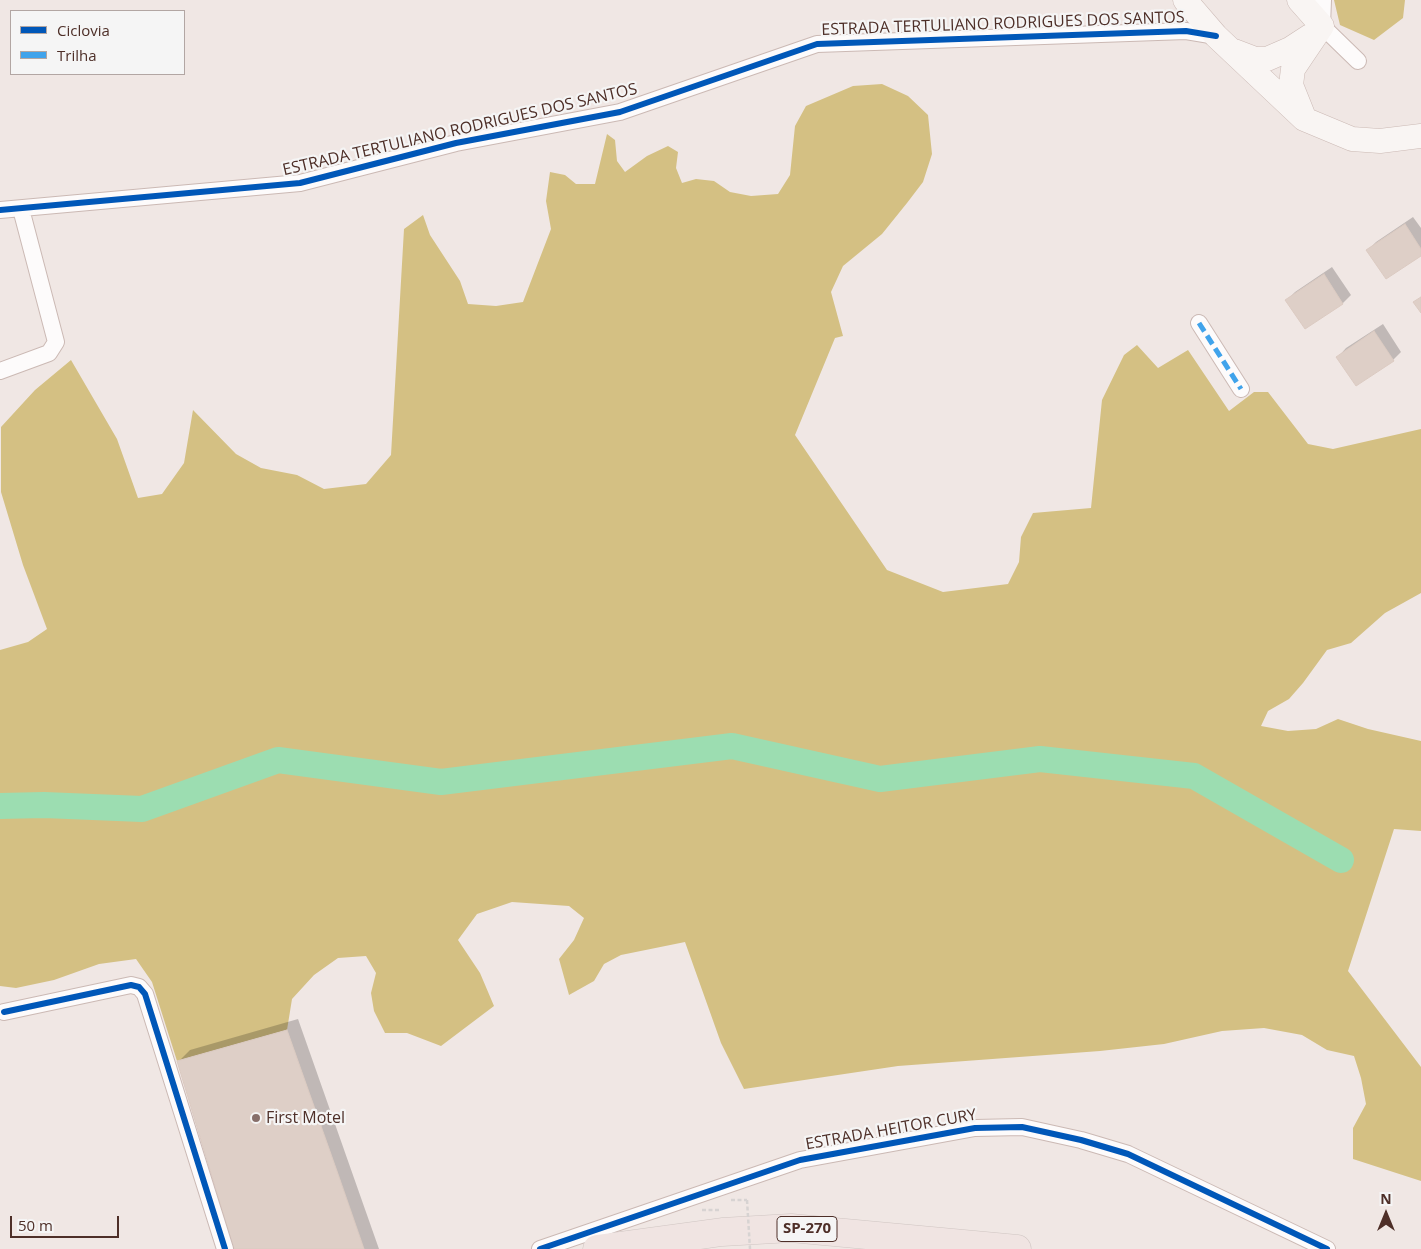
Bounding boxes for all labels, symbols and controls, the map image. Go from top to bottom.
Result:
street label: ESTRADA TERTULIANO RODRIGUES DOS SANTOS [821,8,1185,40]
legend [10,10,185,75]
text: Ciclovia [57,20,110,40]
text: Trilha [57,45,97,65]
street label: ESTRADA TERTULIANO RODRIGUES DOS SANTOS [281,80,639,180]
street label: ESTRADA HEITOR CURY [804,1105,978,1155]
place label: First Motel [266,1108,345,1128]
marker: First Motel [250,1112,262,1124]
north arrow [1361,1189,1411,1239]
text: N [1380,1189,1392,1208]
scale bar [12,1206,121,1238]
text: 50 m [18,1215,53,1235]
road number: SP-270 [777,1216,837,1242]

